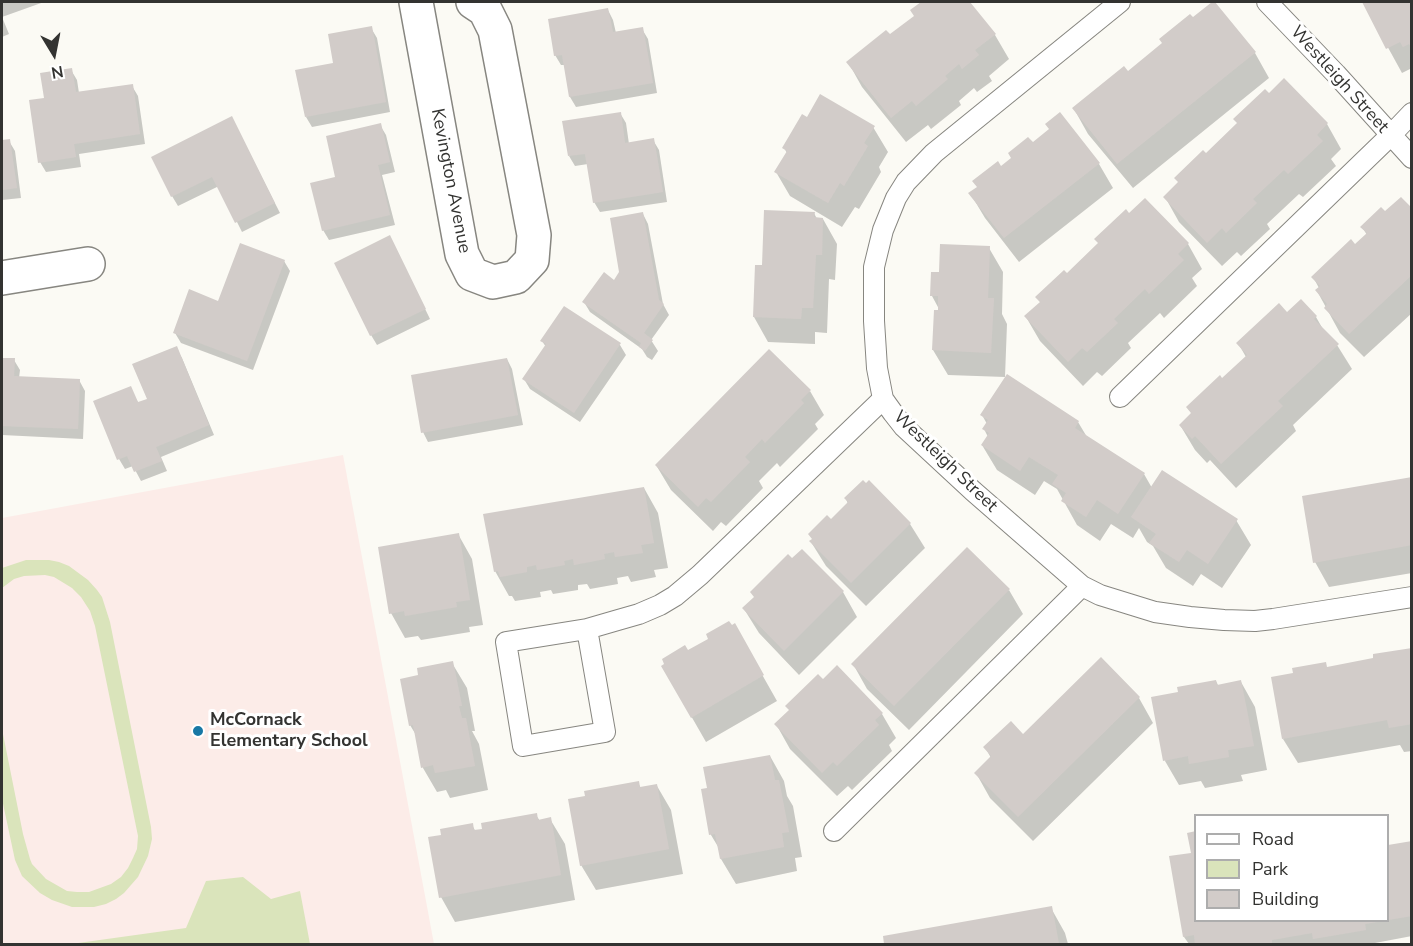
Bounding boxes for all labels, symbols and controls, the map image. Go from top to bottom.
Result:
street label: Westleigh Street [1285,22,1393,138]
north arrow [24,24,84,84]
text: N [49,60,65,84]
street label: Kevington Avenue [425,107,475,255]
street label: Westleigh Street [888,407,1002,517]
place label: McCornack Elementary School [210,710,368,752]
marker: McCornack Elementary School [191,724,205,738]
legend [1194,814,1389,922]
text: Road [1252,827,1294,851]
text: Park [1252,857,1288,881]
text: Building [1252,887,1319,911]

